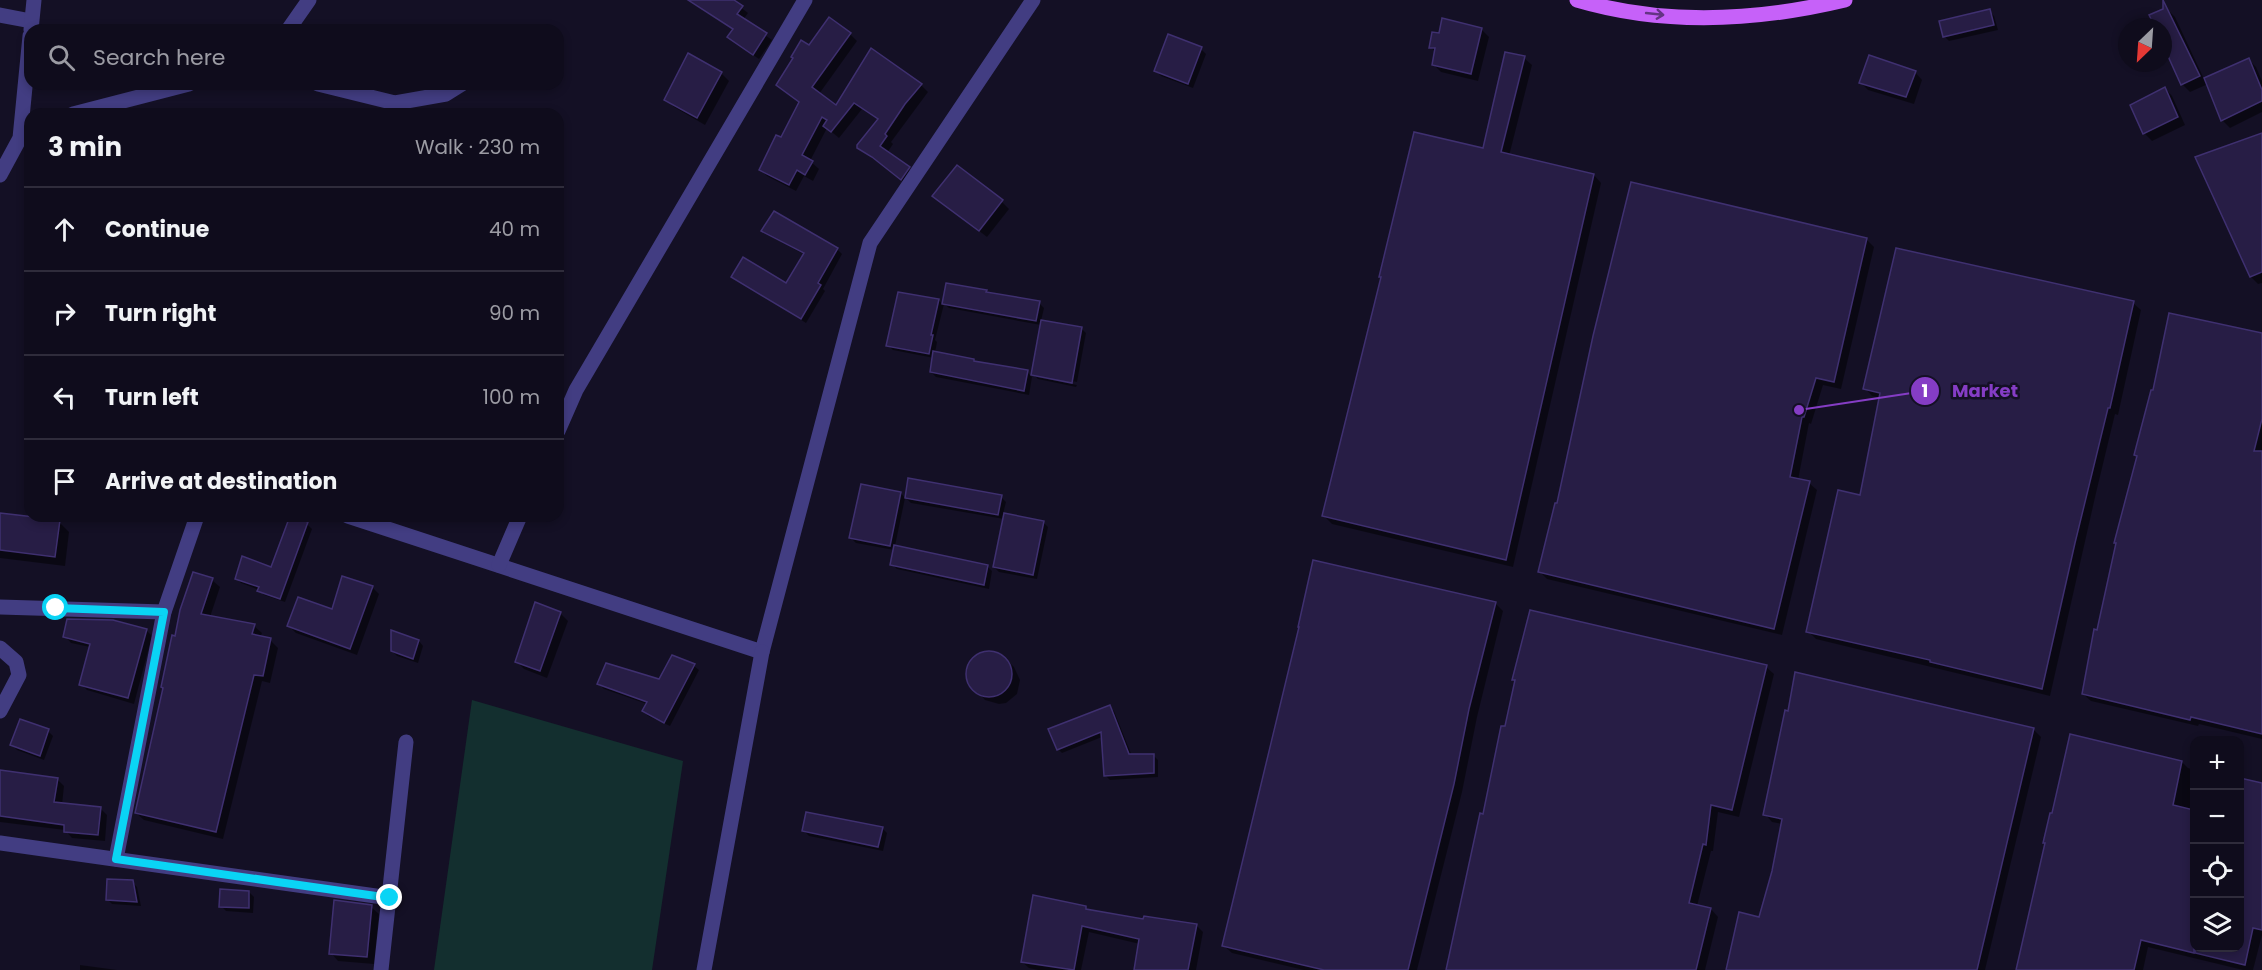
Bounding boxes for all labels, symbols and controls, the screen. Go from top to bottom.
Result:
one-way arrow [1644,9,1664,20]
north arrow [2118,18,2172,72]
search box [24,24,564,90]
icon: search [45,41,78,74]
text: Search here [93,42,226,73]
text: 3 min [48,129,122,165]
text: Walk · 230 m [415,133,540,161]
icon: ahead [48,213,81,246]
text: Continue [105,214,209,245]
text: 40 m [489,215,540,243]
icon: right [48,297,81,330]
text: Turn right [105,298,216,329]
text: 90 m [489,299,540,327]
callout: Market [1910,373,2030,409]
text: 1 [1922,378,1928,403]
text: Market [1952,378,2018,403]
icon: left [48,381,81,414]
text: Turn left [105,382,199,413]
text: 100 m [483,383,540,411]
icon: arrive [48,465,81,498]
text: Arrive at destination [105,466,337,497]
route start [42,594,68,620]
map controls [2190,736,2244,952]
button: + [2190,736,2244,790]
button: − [2190,790,2244,844]
button: locate [2190,844,2244,898]
route end [376,884,402,910]
button: layers [2190,898,2244,952]

